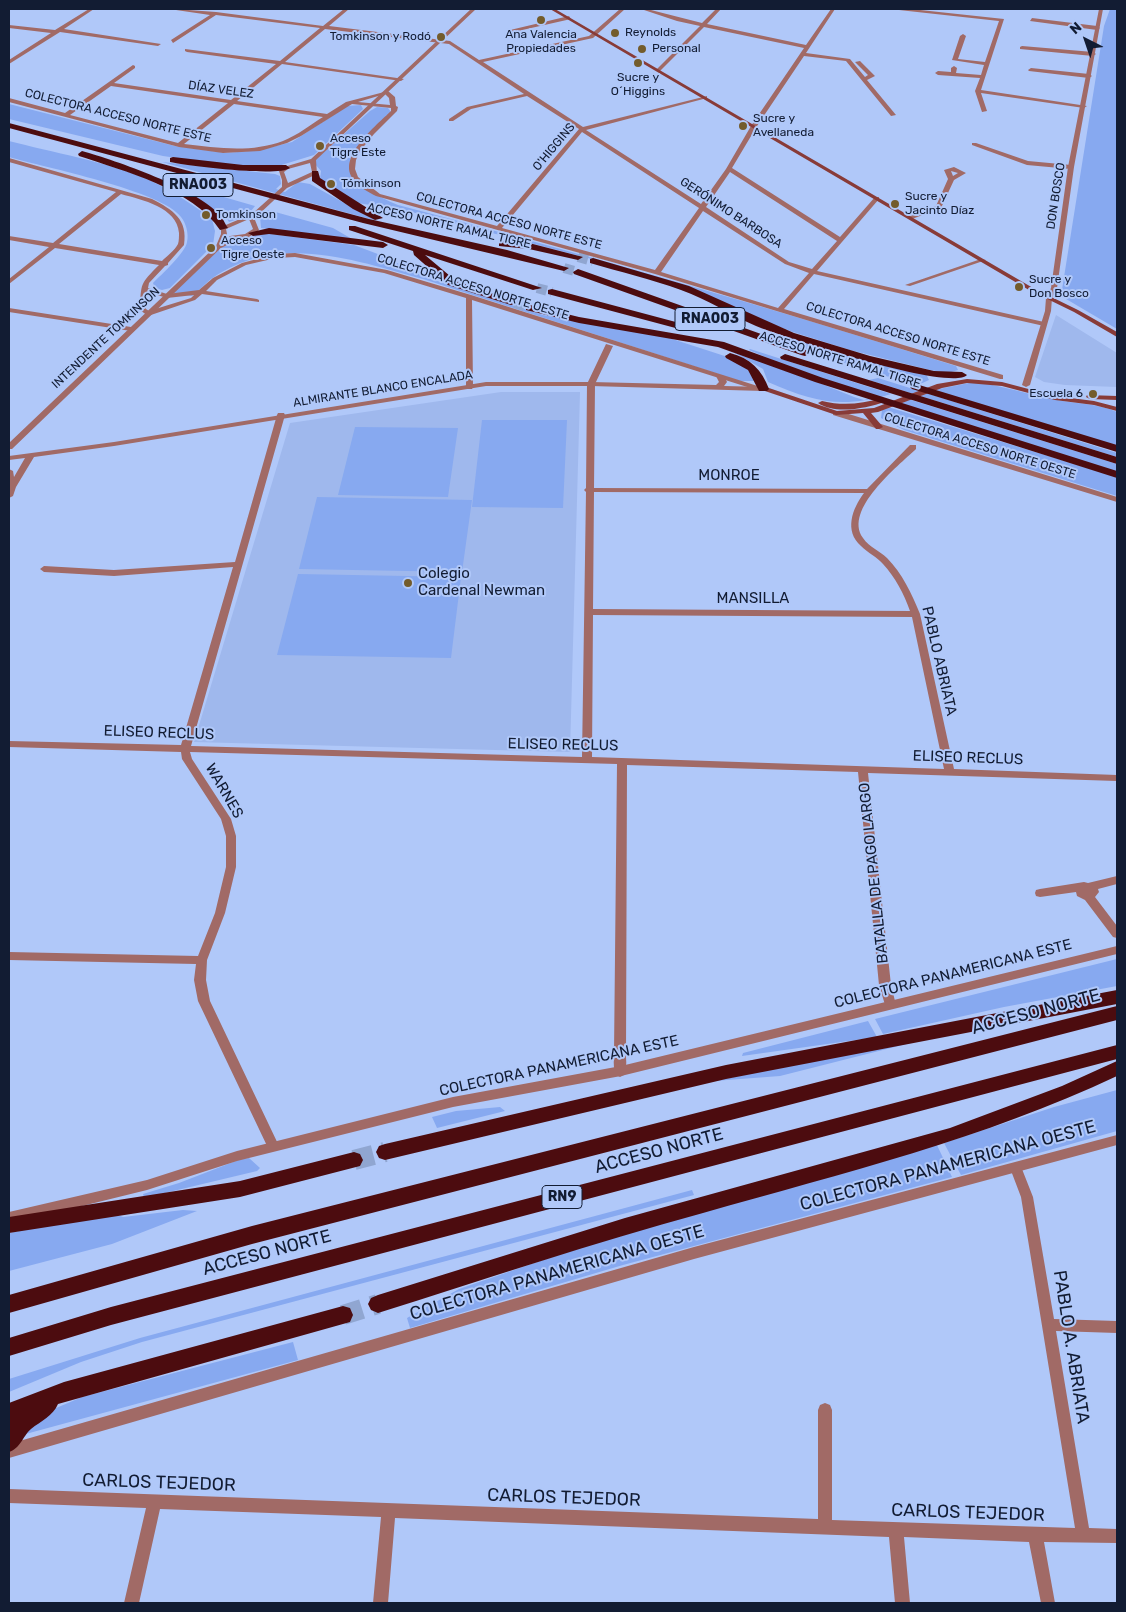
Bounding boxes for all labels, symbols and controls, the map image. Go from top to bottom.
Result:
marker: Ana Valencia Propiedades [535,14,547,26]
north arrow [1061,15,1111,65]
text: N [1066,19,1085,38]
place label: Reynolds [625,26,676,40]
marker: Reynolds [609,27,621,39]
place label: Ana Valencia Propiedades [505,28,577,56]
place label: Tomkinson y Rodó [330,30,431,44]
marker: Tomkinson y Rodó [435,31,447,43]
place label: Personal [652,42,701,56]
marker: Personal [636,43,648,55]
marker: Sucre y O´Higgins [632,57,644,69]
place label: Sucre y O´Higgins [611,71,665,99]
street label: DÍAZ VELEZ [187,78,255,102]
street label: COLECTORA ACCESO NORTE ESTE [23,86,213,146]
place label: Sucre y Avellaneda [753,112,814,140]
street label: O'HIGGINS [530,120,578,174]
marker: Sucre y Avellaneda [737,120,749,132]
place label: Acceso Tigre Este [330,132,386,160]
marker: Acceso Tigre Este [314,140,326,152]
street label: DON BOSCO [1044,162,1068,230]
road number: RNA003 [163,174,233,196]
street label: GERÓNIMO BARBOSA [677,175,785,251]
place label: Tómkinson [341,177,401,191]
marker: Tómkinson [325,178,337,190]
street label: COLECTORA ACCESO NORTE ESTE [415,189,603,253]
place label: Sucre y Jacinto Díaz [905,190,974,218]
marker: Sucre y Jacinto Díaz [889,198,901,210]
street label: ACCESO NORTE RAMAL TIGRE [366,200,532,252]
place label: Tomkinson [216,208,276,222]
marker: Tomkinson [200,209,212,221]
place label: Acceso Tigre Oeste [221,234,284,262]
marker: Acceso Tigre Oeste [205,242,217,254]
street label: COLECTORA ACCESO NORTE OESTE [375,251,571,323]
place label: Sucre y Don Bosco [1029,273,1089,301]
marker: Sucre y Don Bosco [1013,281,1025,293]
street label: INTENDENTE TOMKINSON [49,284,163,392]
street label: COLECTORA ACCESO NORTE ESTE [804,299,992,369]
road number: RNA003 [675,308,745,330]
street label: ACCESO NORTE RAMAL TIGRE [758,329,922,391]
street label: ALMIRANTE BLANCO ENCALADA [292,368,474,410]
place label: Escuela 6 [1029,387,1083,401]
marker: Escuela 6 [1087,388,1099,400]
street label: COLECTORA ACCESO NORTE OESTE [882,410,1078,482]
street label: MONROE [698,467,760,485]
place label: Colegio Cardenal Newman [418,565,545,600]
marker: Colegio Cardenal Newman [402,577,414,589]
street label: MANSILLA [717,590,789,608]
street label: PABLO ABRIATA [918,605,960,717]
street label: ELISEO RECLUS [103,722,215,744]
street label: ELISEO RECLUS [508,735,618,755]
street label: ELISEO RECLUS [912,747,1024,769]
street label: WARNES [201,760,247,822]
street label: BATALLA DE PAGO LARGO [856,782,892,964]
street label: COLECTORA PANAMERICANA ESTE [832,936,1074,1012]
street label: ACCESO NORTE [969,984,1103,1040]
street label: COLECTORA PANAMERICANA ESTE [438,1032,680,1100]
street label: COLECTORA PANAMERICANA OESTE [798,1116,1098,1216]
street label: ACCESO NORTE [592,1123,726,1179]
road number: RN9 [542,1186,582,1208]
street label: COLECTORA PANAMERICANA OESTE [407,1221,707,1325]
street label: ACCESO NORTE [200,1225,334,1281]
street label: PABLO A. ABRIATA [1048,1269,1094,1425]
street label: CARLOS TEJEDOR [82,1470,236,1496]
street label: CARLOS TEJEDOR [487,1485,641,1511]
street label: CARLOS TEJEDOR [891,1500,1045,1526]

